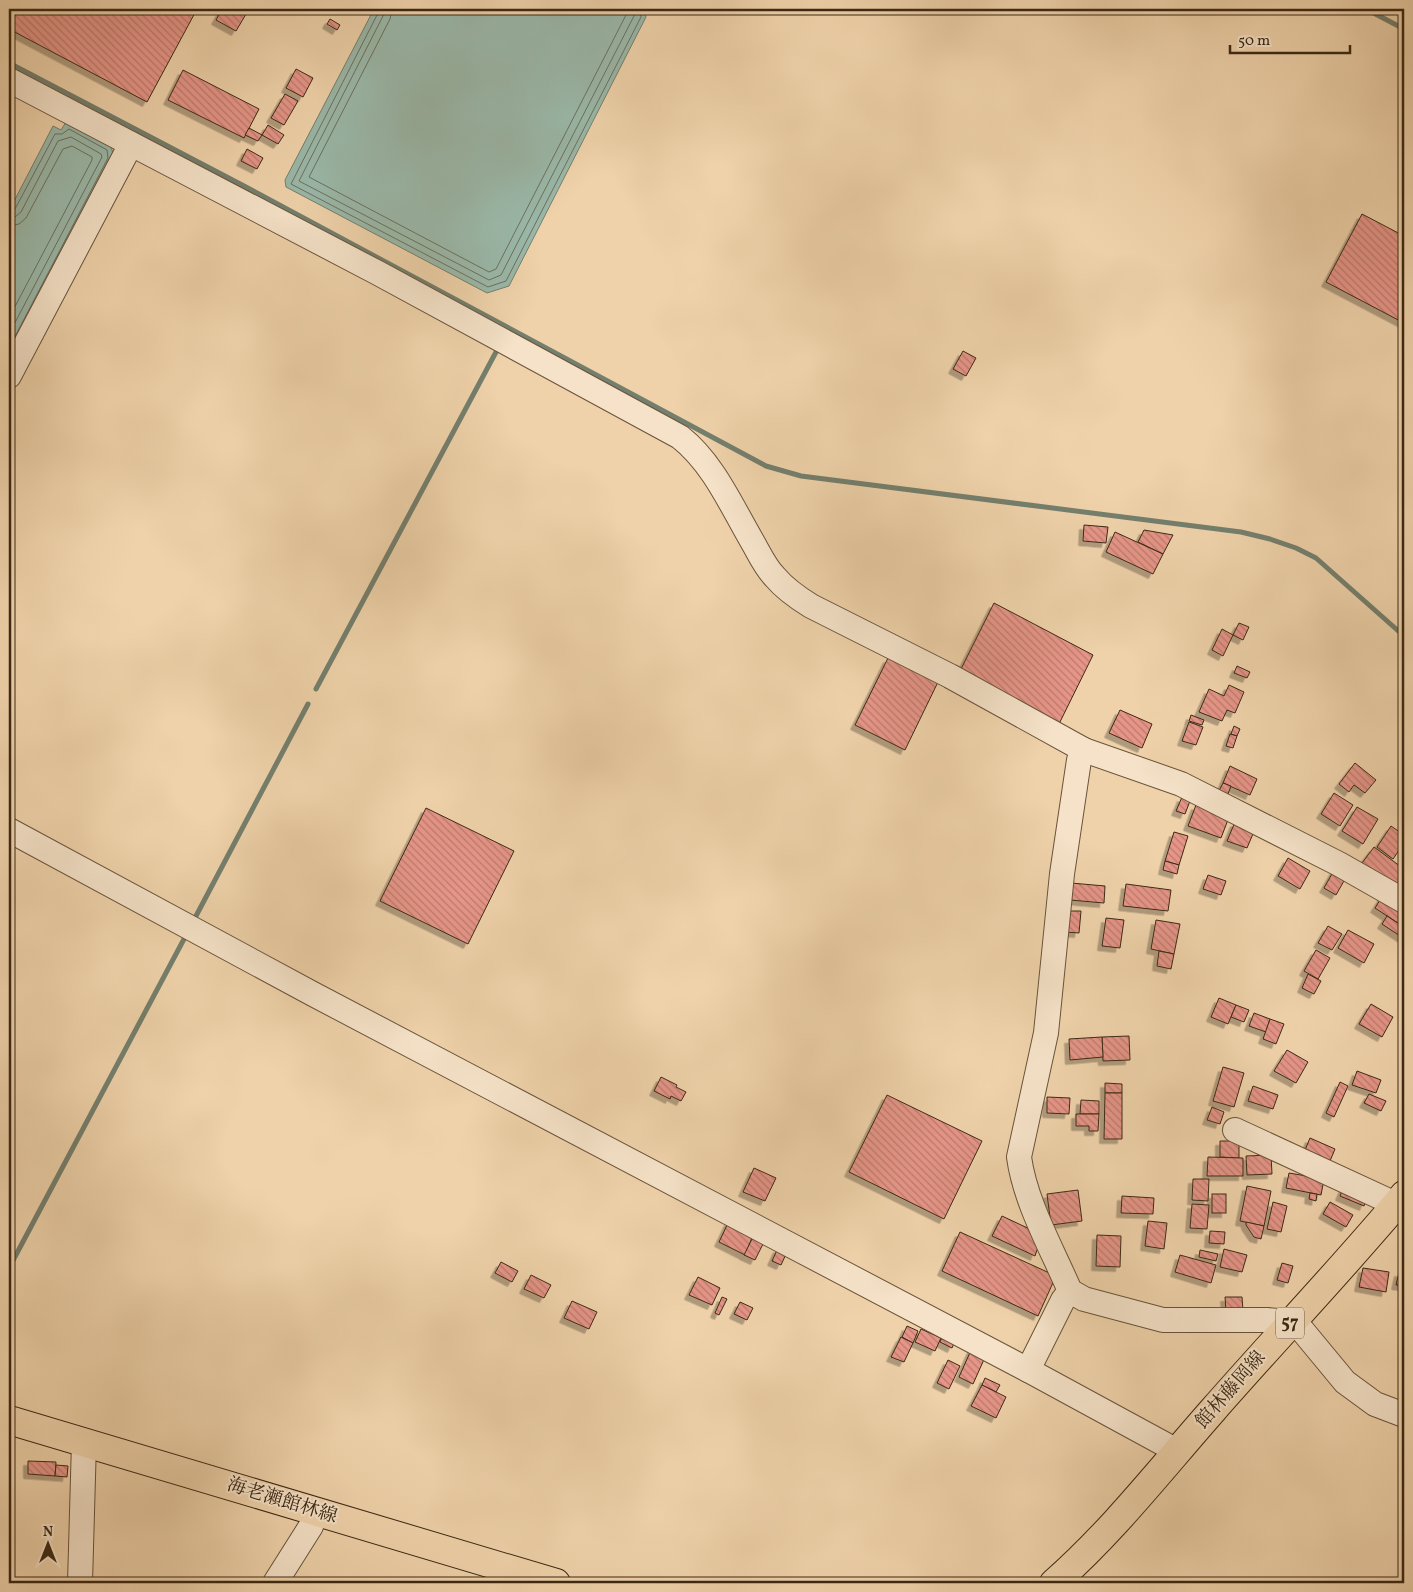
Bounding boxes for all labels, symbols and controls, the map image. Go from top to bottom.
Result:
scale bar [1230,22,1350,54]
text: 50 m [1238,31,1270,52]
road number: 57 [1276,1308,1304,1339]
street label: 館林藤岡線 [1190,1346,1272,1434]
street label: 海老瀬館林線 [224,1472,340,1530]
north arrow [22,1520,72,1570]
text: N [43,1523,53,1542]

